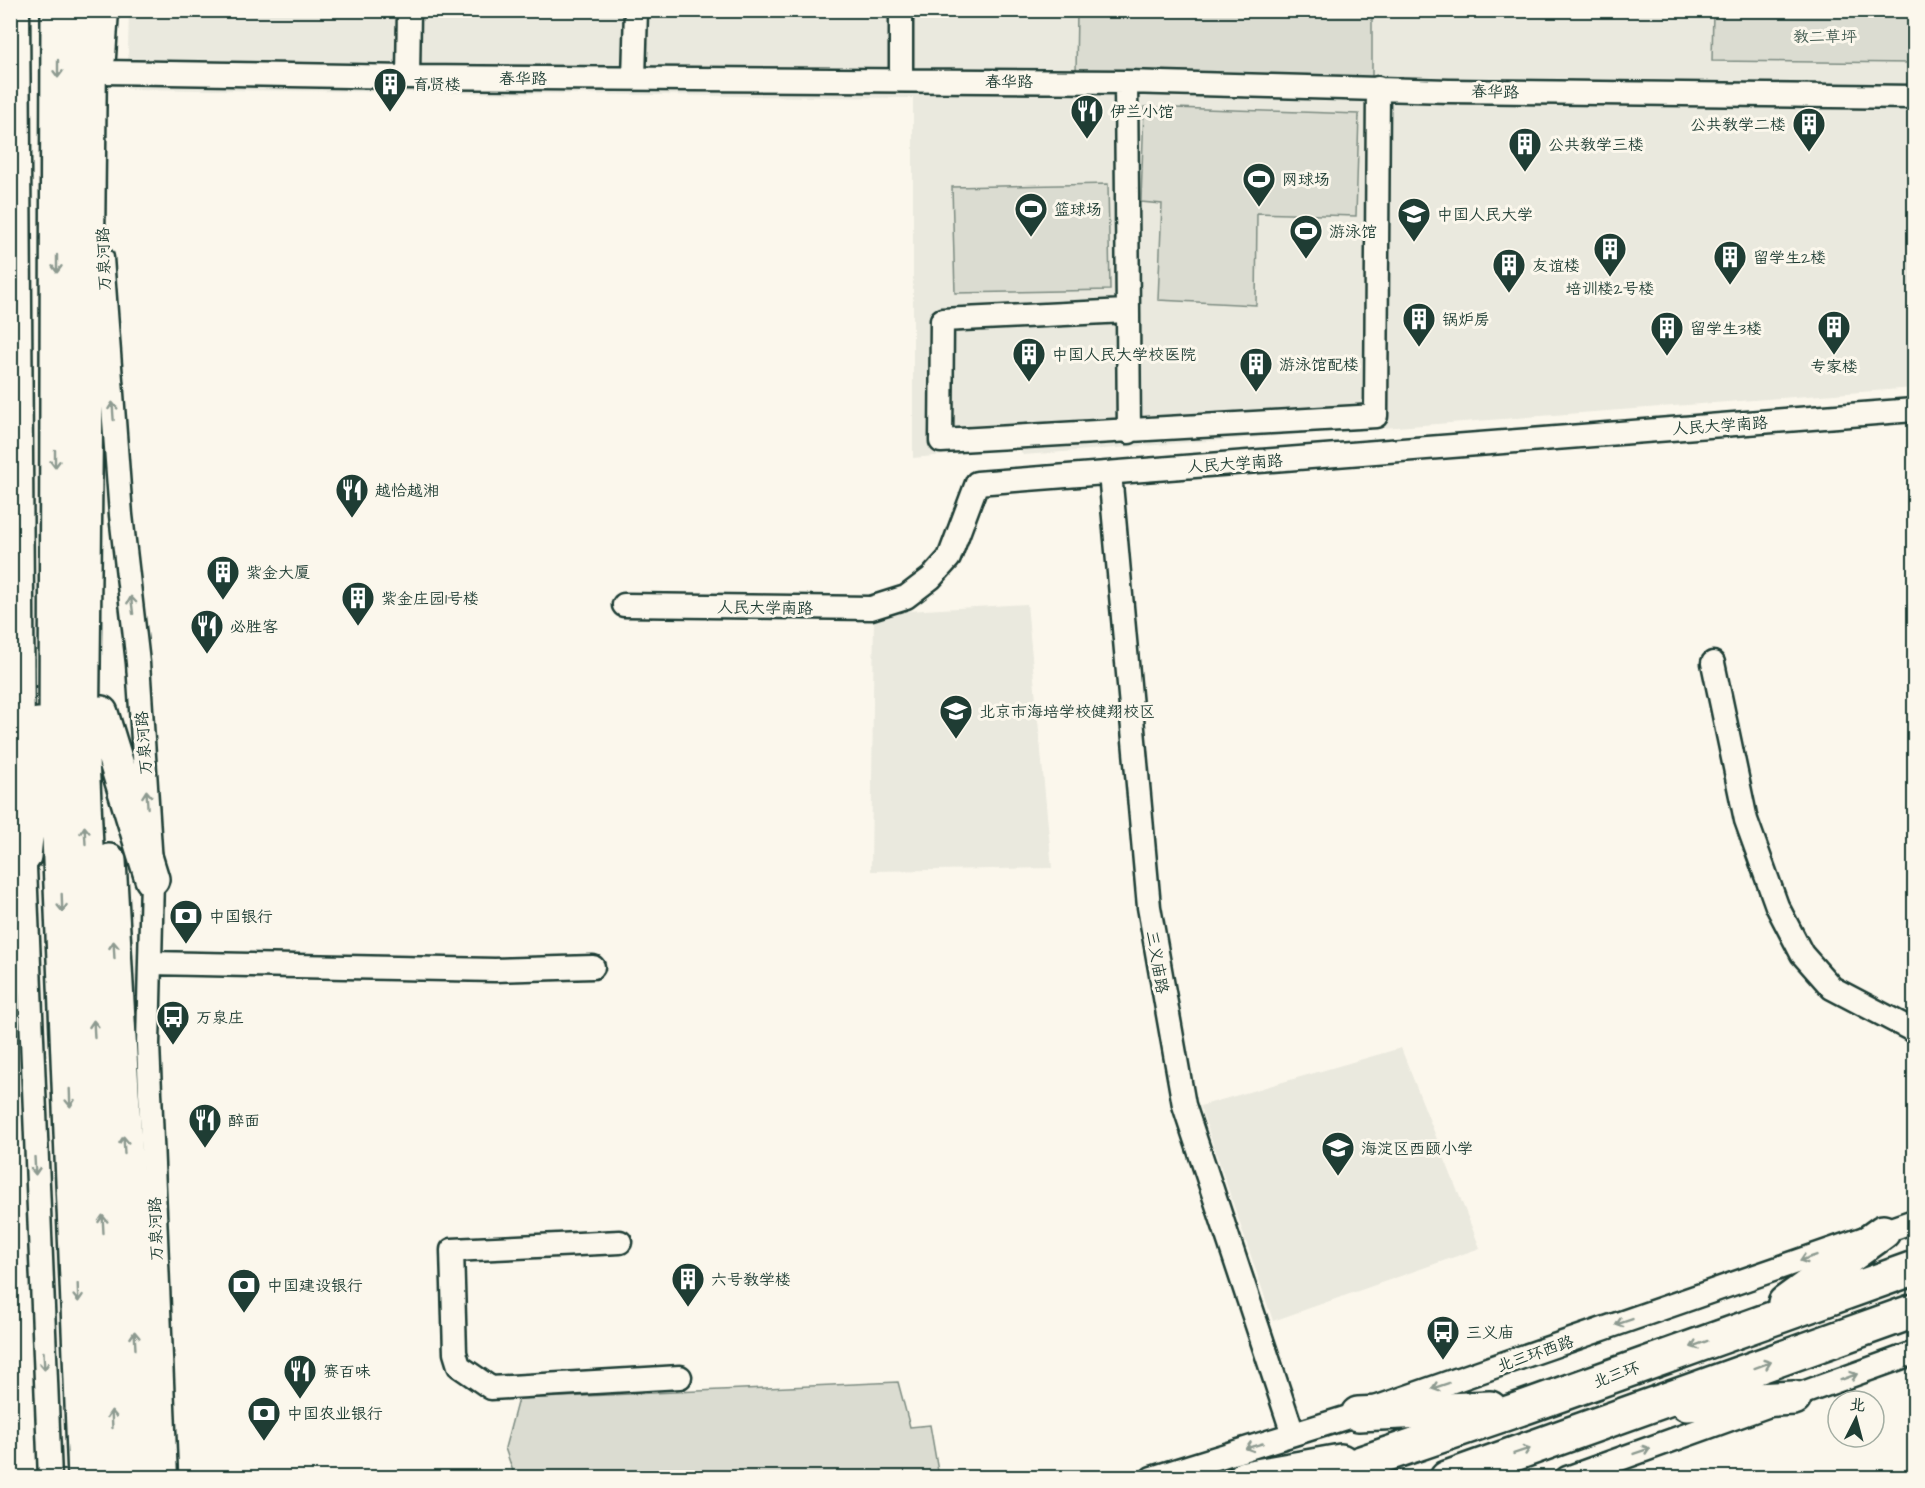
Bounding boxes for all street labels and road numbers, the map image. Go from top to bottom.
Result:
street label: 春华路 [499,68,547,90]
street label: 春华路 [985,71,1033,93]
street label: 春华路 [1471,81,1519,103]
street label: 万泉河路 [92,227,116,291]
street label: 人民大学南路 [1671,412,1769,440]
street label: 人民大学南路 [1186,450,1284,478]
street label: 人民大学南路 [717,596,813,620]
street label: 万泉河路 [131,710,157,776]
street label: 三义庙路 [1141,929,1173,996]
street label: 万泉河路 [144,1197,168,1261]
street label: 北三环西路 [1494,1331,1577,1377]
street label: 北三环 [1590,1356,1643,1393]

